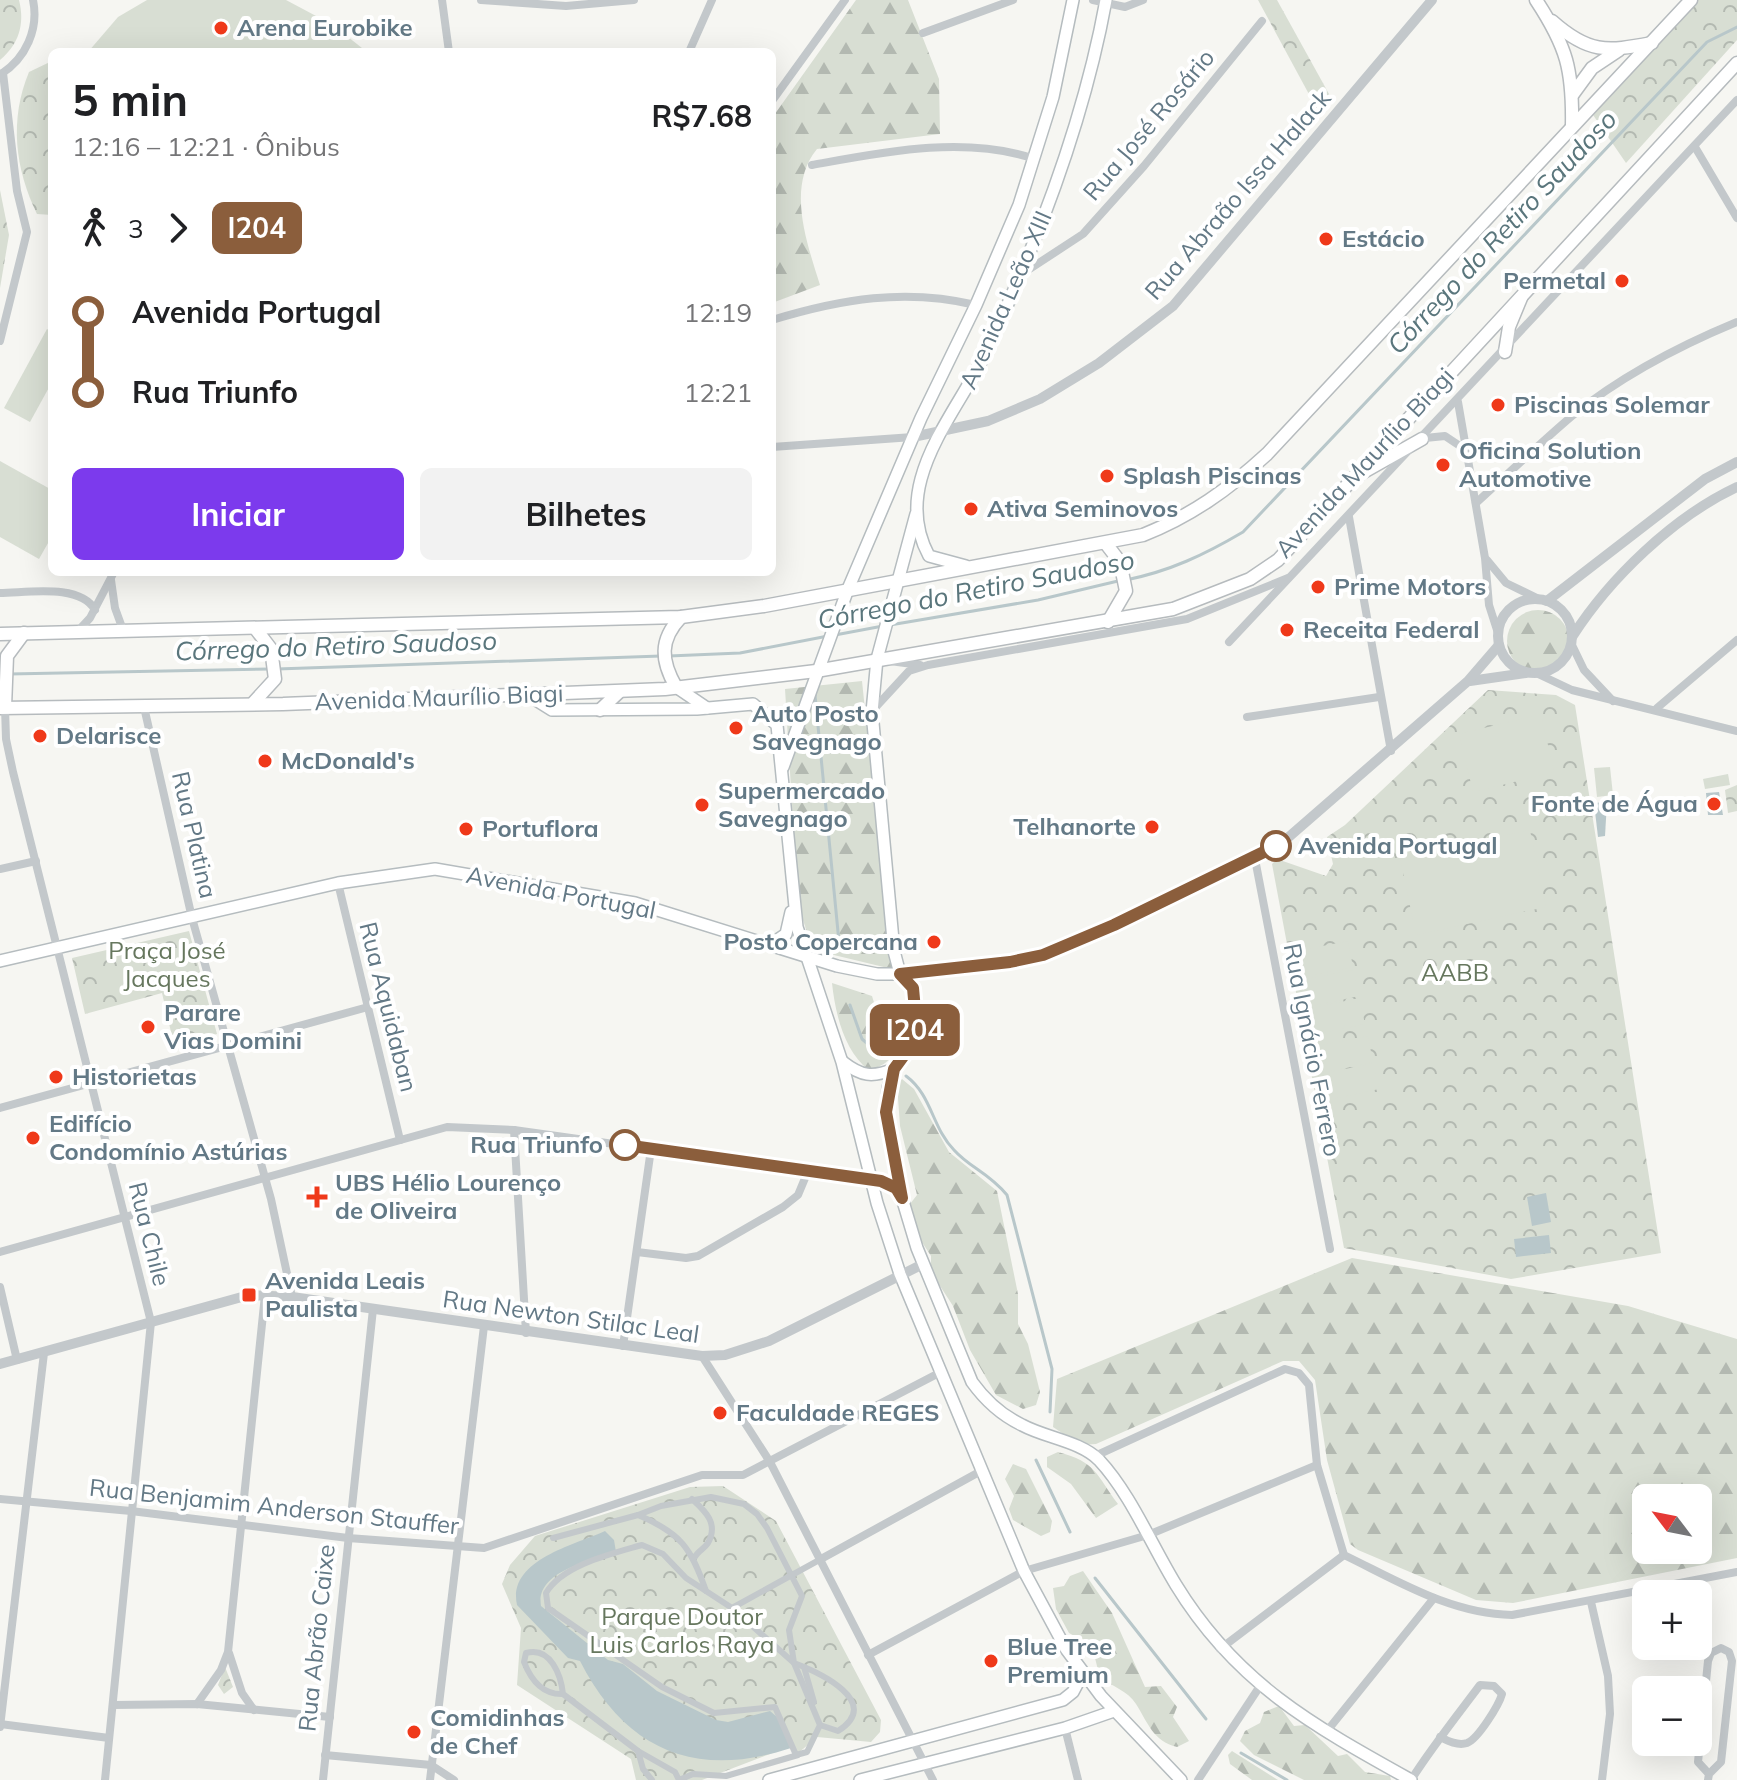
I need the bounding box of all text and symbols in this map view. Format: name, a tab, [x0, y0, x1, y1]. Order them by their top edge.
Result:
place label: Arena Eurobike	[237, 12, 413, 42]
marker: Arena Eurobike	[212, 19, 230, 37]
street label: Rua José Rosário	[1076, 43, 1220, 206]
text: 5 min	[72, 72, 188, 127]
street label: Rua Abraão Issa Halack	[1138, 83, 1337, 305]
text: R$7.68	[652, 97, 752, 135]
water label: Córrego do Retiro Saudoso	[1380, 103, 1624, 361]
text: 12:16 – 12:21 · Ônibus	[72, 130, 340, 163]
icon: walk	[72, 206, 116, 250]
icon: forward	[156, 206, 200, 250]
street label: Avenida Leão XIII	[952, 206, 1058, 393]
text: I204	[228, 210, 286, 245]
text: 3	[128, 212, 144, 245]
place label: Estácio	[1342, 223, 1425, 253]
marker: Estácio	[1317, 230, 1335, 248]
place label: Permetal	[1503, 265, 1606, 295]
marker: Permetal	[1613, 272, 1631, 290]
text: Avenida Portugal	[132, 293, 381, 331]
text: 12:19	[684, 296, 752, 329]
street label: Avenida Maurílio Biagi	[1268, 361, 1460, 564]
text: Rua Triunfo	[132, 373, 298, 411]
text: 12:21	[684, 376, 752, 409]
place label: Piscinas Solemar	[1514, 389, 1710, 419]
marker: Piscinas Solemar	[1489, 396, 1507, 414]
place label: Oficina Solution Automotive	[1459, 435, 1642, 493]
marker: Oficina Solution Automotive	[1434, 456, 1452, 474]
place label: Splash Piscinas	[1123, 460, 1302, 490]
marker: Splash Piscinas	[1098, 467, 1116, 485]
button: Iniciar	[72, 468, 404, 560]
button: Bilhetes	[420, 468, 752, 560]
place label: Ativa Seminovos	[987, 493, 1178, 523]
marker: Ativa Seminovos	[962, 500, 980, 518]
water label: Córrego do Retiro Saudoso	[815, 543, 1137, 636]
place label: Prime Motors	[1334, 571, 1486, 601]
marker: Prime Motors	[1309, 578, 1327, 596]
place label: Receita Federal	[1303, 614, 1479, 644]
marker: Receita Federal	[1278, 621, 1296, 639]
water label: Córrego do Retiro Saudoso	[174, 623, 498, 668]
street label: Avenida Maurílio Biagi	[314, 678, 564, 716]
place label: Auto Posto Savegnago	[752, 698, 882, 756]
marker: Auto Posto Savegnago	[727, 719, 745, 737]
place label: Delarisce	[56, 720, 161, 750]
marker: Delarisce	[31, 727, 49, 745]
place label: McDonald's	[281, 745, 415, 775]
marker: McDonald's	[256, 752, 274, 770]
street label: Rua Platina	[166, 768, 224, 901]
place label: Supermercado Savegnago	[718, 775, 885, 833]
place label: Fonte de Água	[1531, 788, 1698, 818]
marker: Fonte de Água	[1705, 795, 1723, 813]
marker: Supermercado Savegnago	[693, 796, 711, 814]
place label: Telhanorte	[1013, 811, 1136, 841]
place label: Portuflora	[482, 813, 599, 843]
marker: Telhanorte	[1143, 818, 1161, 836]
marker: Portuflora	[457, 820, 475, 838]
place label: Avenida Portugal	[1298, 830, 1498, 860]
marker: Avenida Portugal	[1261, 831, 1291, 861]
street label: Avenida Portugal	[464, 859, 659, 925]
street label: Rua Aquidaban	[353, 919, 425, 1095]
place label: Posto Copercana	[723, 926, 918, 956]
marker: Posto Copercana	[925, 933, 943, 951]
park label: Praça José Jacques	[108, 935, 226, 993]
street label: Rua Ignácio Ferrero	[1278, 941, 1348, 1159]
park label: AABB	[1421, 957, 1489, 987]
place label: Parare Vias Domini	[163, 997, 302, 1055]
line badge: I204	[859, 1004, 971, 1056]
text: I204	[886, 1012, 944, 1047]
marker: Parare Vias Domini	[139, 1018, 157, 1036]
place label: Historietas	[72, 1061, 197, 1091]
marker: Historietas	[47, 1068, 65, 1086]
place label: Edifício Condomínio Astúrias	[49, 1108, 287, 1166]
marker: Edifício Condomínio Astúrias	[24, 1129, 42, 1147]
place label: Rua Triunfo	[470, 1129, 603, 1159]
marker: Rua Triunfo	[610, 1130, 640, 1160]
place label: UBS Hélio Lourenço de Oliveira	[335, 1167, 561, 1225]
street label: Rua Chile	[123, 1179, 177, 1289]
marker: UBS Hélio Lourenço de Oliveira	[306, 1186, 328, 1208]
place label: Avenida Leais Paulista	[265, 1265, 425, 1323]
street label: Rua Newton Stilac Leal	[441, 1283, 701, 1349]
marker: Avenida Leais Paulista	[240, 1286, 258, 1304]
place label: Faculdade REGES	[736, 1397, 940, 1427]
marker: Faculdade REGES	[711, 1404, 729, 1422]
street label: Rua Benjamim Anderson Stauffer	[88, 1472, 461, 1540]
north arrow	[1632, 1484, 1712, 1564]
map controls	[1632, 1484, 1712, 1756]
street label: Rua Abrão Caixe	[291, 1543, 341, 1733]
button: +	[1632, 1580, 1712, 1660]
park label: Parque Doutor Luis Carlos Raya	[589, 1601, 775, 1659]
place label: Blue Tree Premium	[1007, 1631, 1112, 1689]
marker: Blue Tree Premium	[982, 1652, 1000, 1670]
button: −	[1632, 1676, 1712, 1756]
place label: Comidinhas de Chef	[430, 1702, 565, 1760]
marker: Comidinhas de Chef	[405, 1723, 423, 1741]

